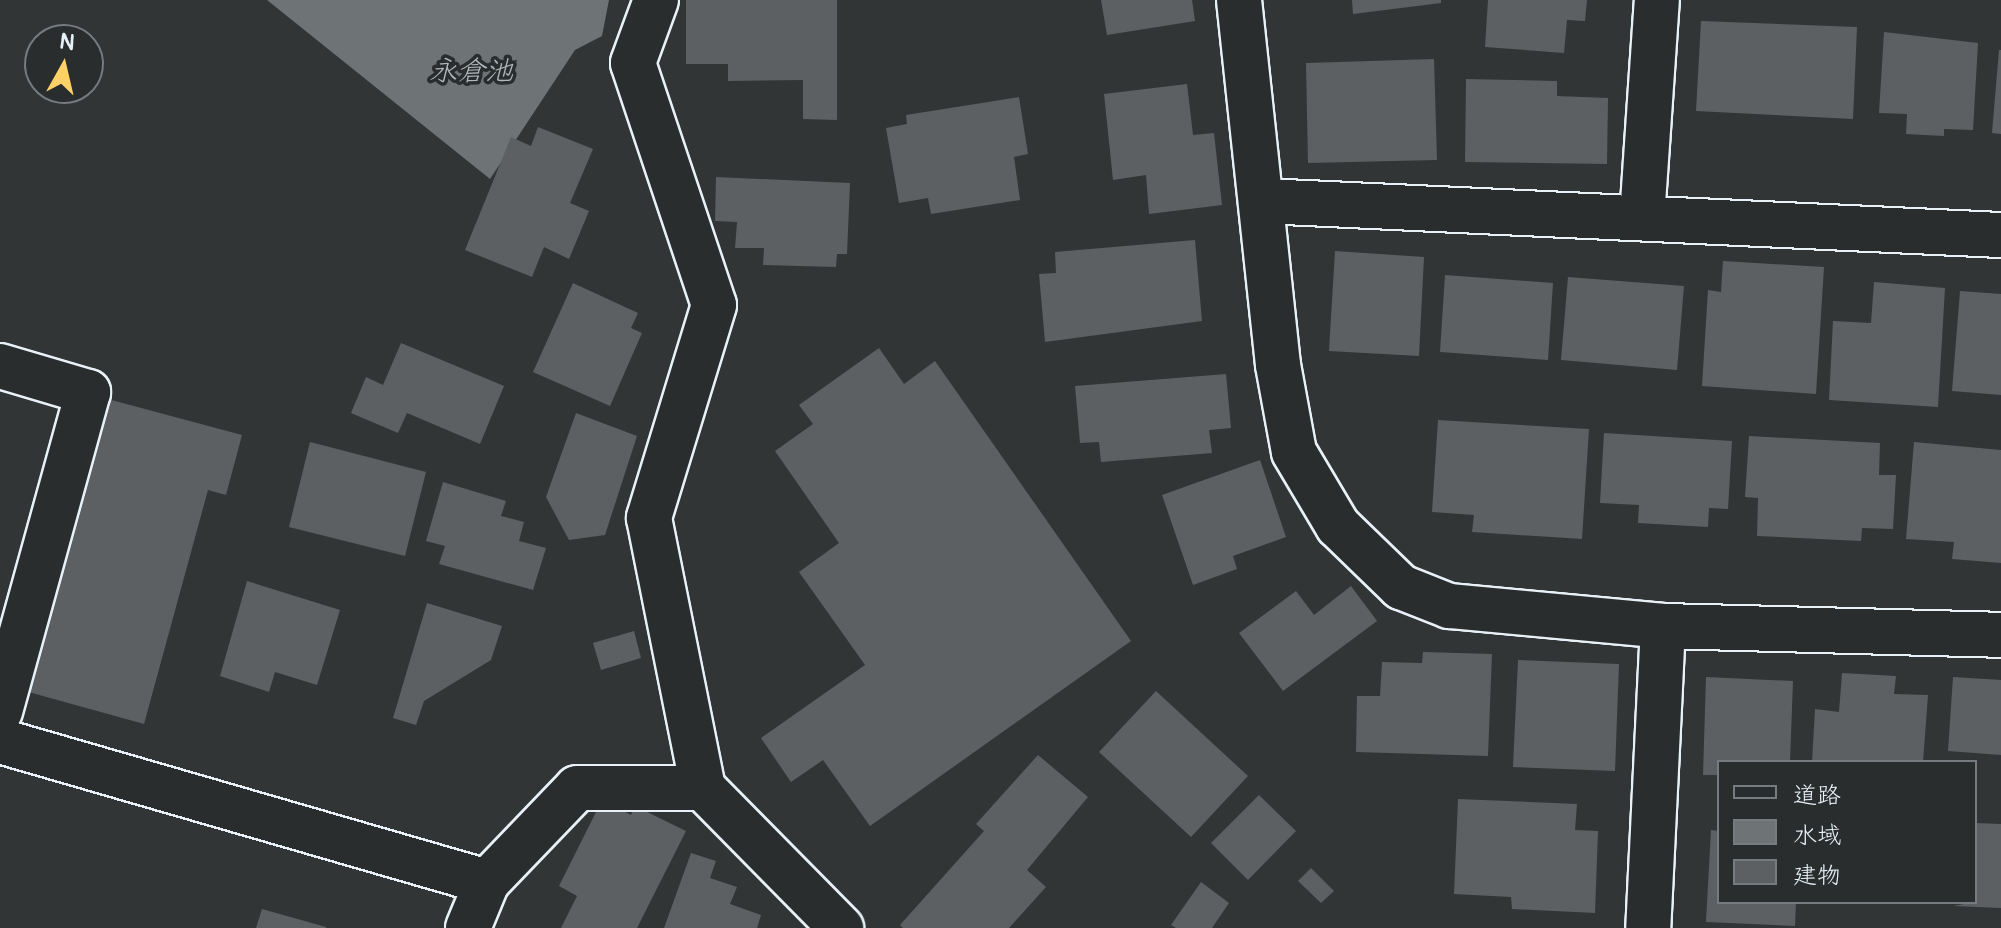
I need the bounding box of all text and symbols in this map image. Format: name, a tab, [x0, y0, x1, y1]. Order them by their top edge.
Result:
north arrow	[24, 24, 104, 104]
text: N	[58, 27, 76, 57]
water label: 永倉池	[429, 55, 513, 89]
legend	[1717, 760, 1977, 904]
text: 道路	[1793, 781, 1841, 810]
text: 水域	[1793, 821, 1841, 850]
text: 建物	[1793, 861, 1841, 890]

